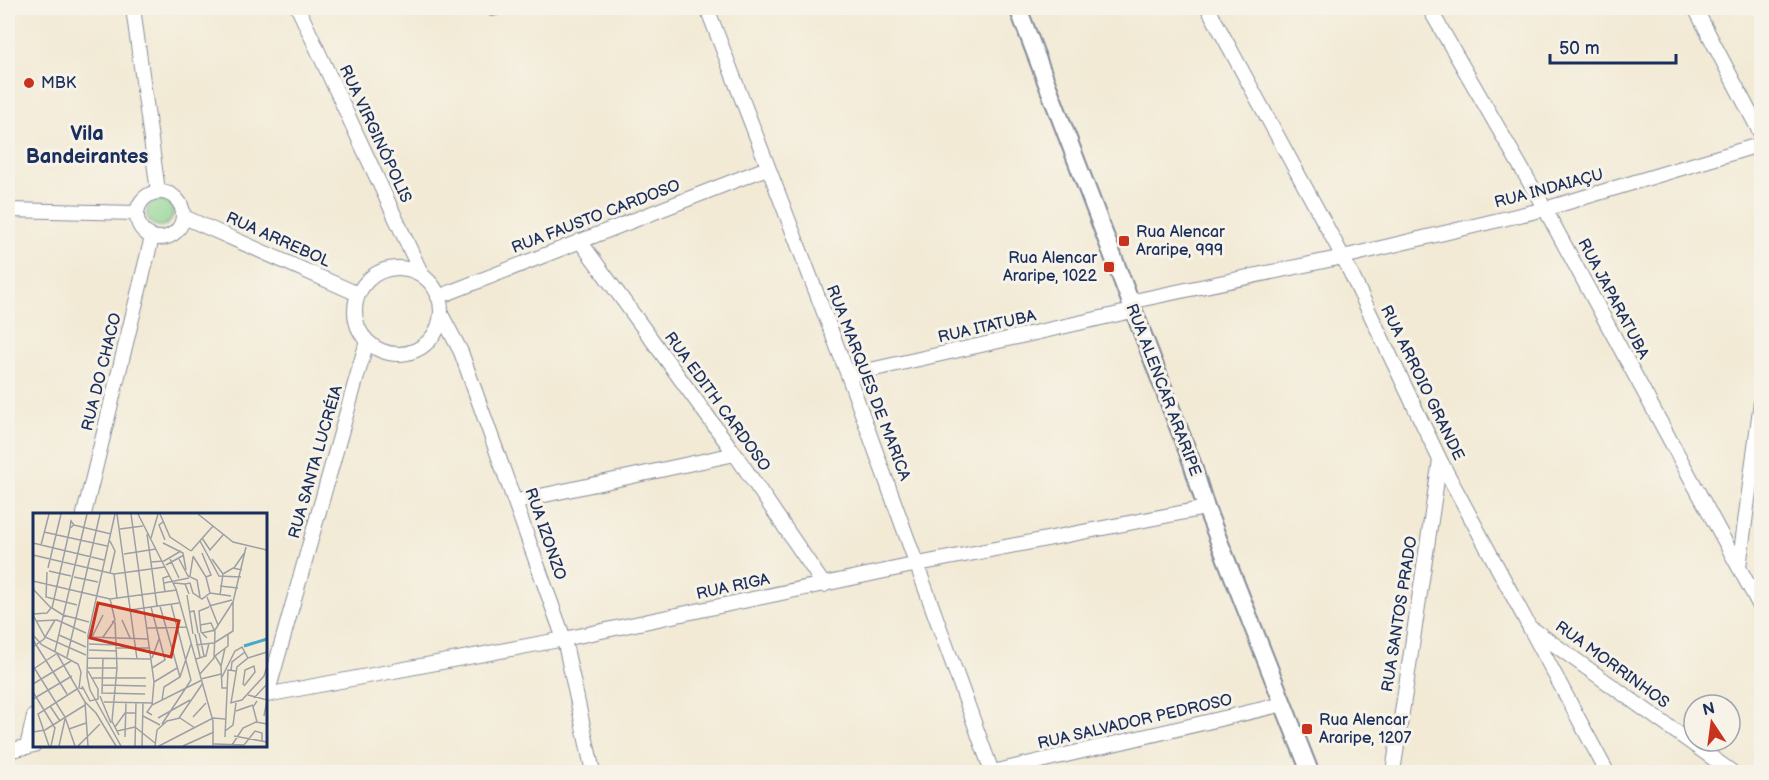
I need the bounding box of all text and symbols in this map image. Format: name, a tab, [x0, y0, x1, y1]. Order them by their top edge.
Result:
scale bar	[1550, 27, 1676, 65]
text: 50 m	[1559, 38, 1600, 59]
street label: RUA VIRGINÓPOLIS	[335, 61, 417, 206]
place label: MBK	[41, 74, 77, 93]
marker: MBK	[22, 76, 36, 90]
district label: Vila Bandeirantes	[26, 122, 148, 169]
street label: RUA INDAIAÇU	[1492, 165, 1606, 213]
street label: RUA FAUSTO CARDOSO	[509, 176, 683, 258]
street label: RUA ARREBOL	[223, 209, 334, 272]
place label: Rua Alencar Araripe, 999	[1136, 223, 1225, 260]
marker: Rua Alencar Araripe, 999	[1117, 234, 1131, 248]
street label: RUA JAPARATUBA	[1573, 236, 1653, 363]
place label: Rua Alencar Araripe, 1022	[1003, 249, 1098, 286]
marker: Rua Alencar Araripe, 1022	[1102, 260, 1116, 274]
street label: RUA MARQUES DE MARICA	[822, 282, 914, 484]
street label: RUA ALENCAR ARARIPE	[1121, 301, 1205, 479]
street label: RUA ARROIO GRANDE	[1376, 302, 1468, 464]
street label: RUA ITATUBA	[936, 306, 1038, 347]
street label: RUA DO CHACO	[78, 311, 126, 433]
street label: RUA EDITH CARDOSO	[660, 329, 774, 475]
street label: RUA SANTA LUCRÉIA	[283, 382, 347, 541]
street label: RUA IZONZO	[520, 485, 570, 583]
inset map	[33, 513, 267, 747]
street label: RUA SANTOS PRADO	[1378, 535, 1422, 693]
street label: RUA RIGA	[695, 570, 772, 604]
street label: RUA MORRINHOS	[1551, 617, 1673, 713]
street label: RUA SALVADOR PEDROSO	[1036, 690, 1234, 754]
north arrow	[1682, 693, 1742, 753]
text: N	[1701, 699, 1717, 720]
place label: Rua Alencar Araripe, 1207	[1319, 711, 1412, 748]
marker: Rua Alencar Araripe, 1207	[1300, 722, 1314, 736]

